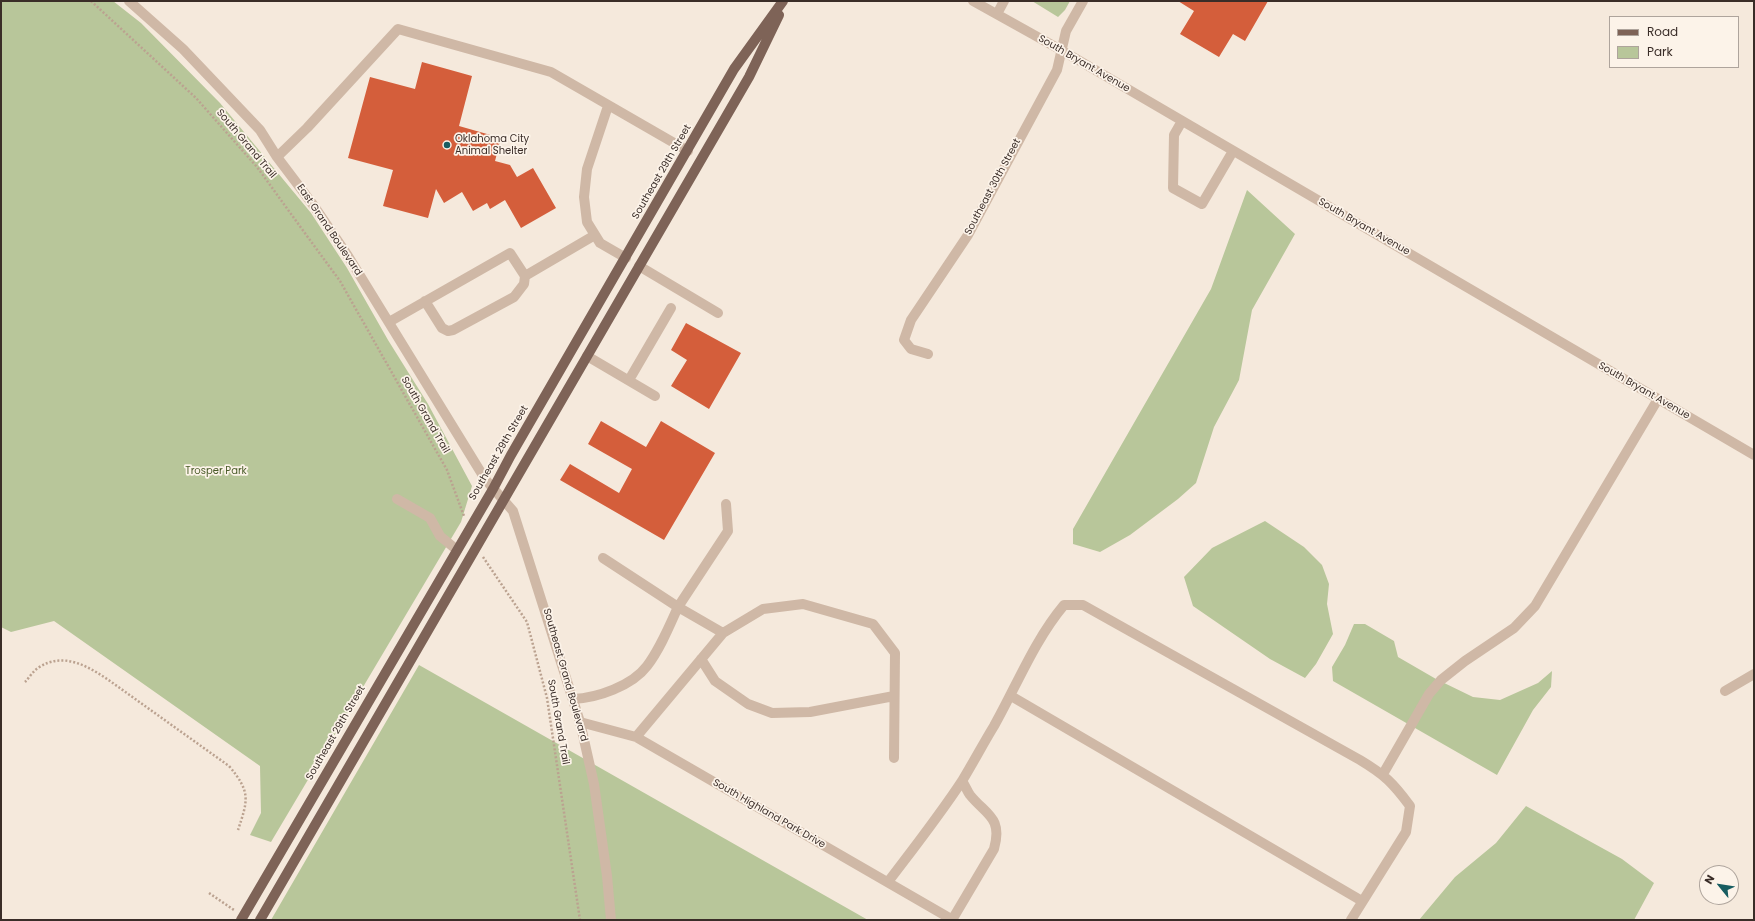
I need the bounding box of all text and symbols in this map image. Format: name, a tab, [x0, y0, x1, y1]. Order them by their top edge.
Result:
legend	[1609, 16, 1739, 68]
text: Road	[1647, 23, 1678, 40]
street label: South Bryant Avenue	[1036, 33, 1132, 95]
text: Park	[1647, 43, 1673, 60]
street label: South Grand Trail	[214, 107, 278, 181]
street label: Southeast 29th Street	[630, 123, 694, 221]
place label: Oklahoma City Animal Shelter	[455, 133, 529, 156]
street label: Southeast 30th Street	[963, 137, 1023, 237]
marker: Oklahoma City Animal Shelter	[442, 140, 452, 150]
street label: East Grand Boulevard	[294, 182, 364, 278]
street label: South Bryant Avenue	[1316, 196, 1412, 258]
street label: South Bryant Avenue	[1596, 360, 1692, 422]
street label: South Grand Trail	[398, 375, 452, 455]
street label: Southeast 29th Street	[467, 404, 531, 502]
park label: Trosper Park	[185, 465, 247, 477]
street label: Southeast Grand Boulevard	[540, 607, 590, 743]
street label: South Grand Trail	[545, 678, 571, 766]
street label: Southeast 29th Street	[304, 684, 368, 782]
street label: South Highland Park Drive	[711, 777, 827, 851]
north arrow	[1699, 865, 1739, 905]
text: N	[1700, 872, 1718, 887]

